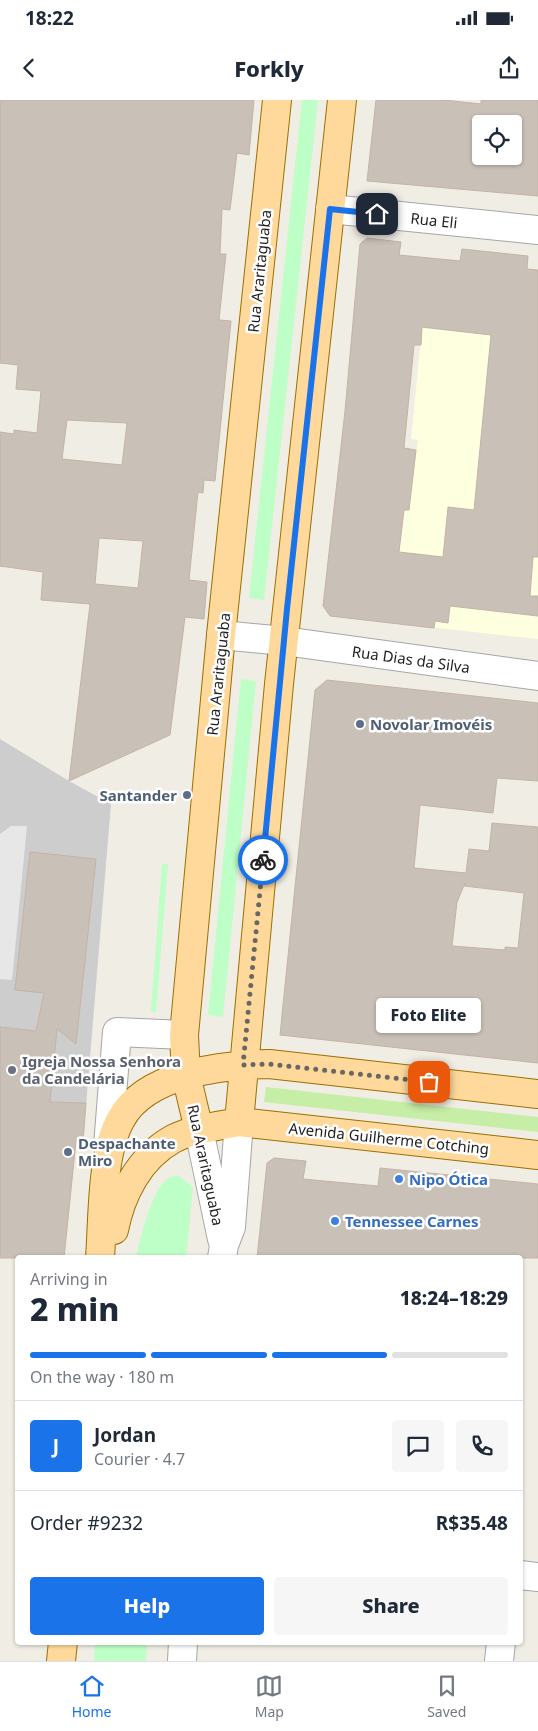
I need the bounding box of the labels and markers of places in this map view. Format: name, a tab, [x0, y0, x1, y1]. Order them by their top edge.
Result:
pin	[356, 193, 398, 235]
place label: Novolar Imovéis	[370, 714, 492, 734]
marker: Novolar Imovéis	[354, 718, 366, 730]
place label: Santander	[100, 785, 177, 805]
marker: Santander	[181, 789, 193, 801]
callout: Foto Elite	[376, 997, 482, 1032]
place label: Igreja Nossa Senhora da Candelária	[22, 1051, 181, 1088]
pin	[408, 1061, 450, 1103]
marker: Igreja Nossa Senhora da Candelária	[6, 1064, 18, 1076]
place label: Despachante Miro	[78, 1133, 176, 1170]
marker: Despachante Miro	[62, 1146, 74, 1158]
place label: Nipo Ótica	[409, 1169, 488, 1189]
marker: Nipo Ótica	[393, 1173, 405, 1185]
place label: Tennessee Carnes	[345, 1211, 478, 1231]
marker: Tennessee Carnes	[329, 1215, 341, 1227]

